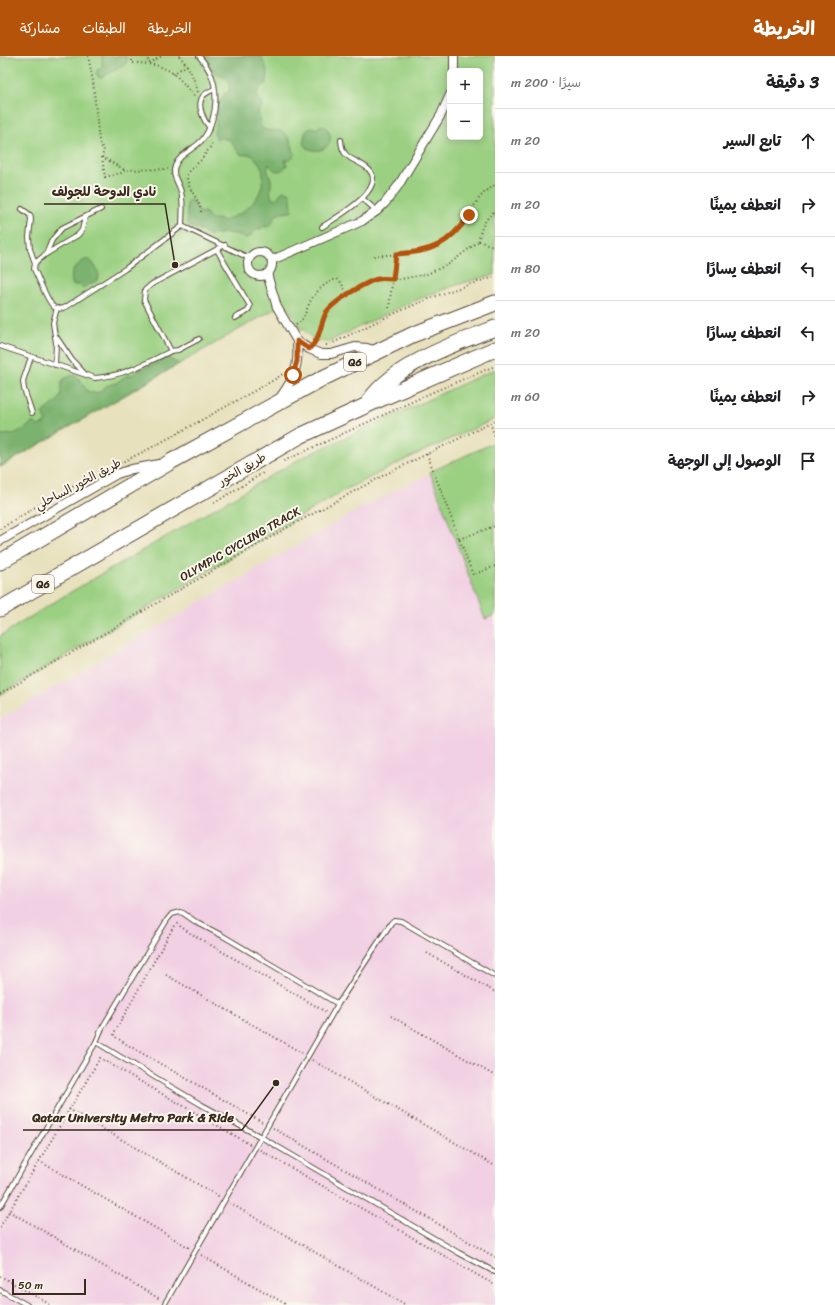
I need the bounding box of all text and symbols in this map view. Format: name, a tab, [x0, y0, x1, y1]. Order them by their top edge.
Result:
text: الخريطة	[753, 12, 815, 45]
text: مشاركة	[20, 16, 60, 41]
text: الطبقات	[82, 16, 126, 41]
text: الخريطة	[148, 16, 191, 41]
text: 3 دقيقة	[766, 67, 819, 97]
map controls	[447, 68, 483, 140]
button: +	[447, 68, 483, 104]
text: سيرًا · 200 m	[511, 71, 581, 94]
button: −	[447, 104, 483, 140]
text: تابع السير	[724, 128, 781, 154]
text: 20 m	[511, 129, 540, 152]
icon: ahead	[797, 130, 819, 152]
callout: نادي الدوحة للجولف	[44, 179, 165, 204]
text: نادي الدوحة للجولف	[52, 180, 156, 203]
text: انعطف يمينًا	[710, 192, 781, 218]
text: 20 m	[511, 193, 540, 216]
icon: right	[797, 194, 819, 216]
route end	[460, 206, 478, 224]
text: انعطف يسارًا	[706, 256, 781, 282]
text: 80 m	[511, 257, 540, 280]
icon: left	[797, 258, 819, 280]
text: انعطف يسارًا	[706, 320, 781, 346]
text: 20 m	[511, 321, 540, 344]
icon: left	[797, 322, 819, 344]
road number: Q6	[344, 353, 366, 371]
route start	[284, 366, 302, 384]
text: انعطف يمينًا	[710, 384, 781, 410]
text: 60 m	[511, 385, 540, 408]
icon: right	[797, 386, 819, 408]
street label: طريق الخور	[213, 446, 270, 492]
text: الوصول إلى الوجهة	[668, 448, 781, 474]
icon: arrive	[797, 450, 819, 472]
street label: طريق الخور الساحلي	[31, 452, 125, 516]
street label: OLYMPIC CYCLING TRACK	[175, 500, 305, 588]
road number: Q6	[32, 575, 54, 593]
callout: Qatar University Metro Park & Ride	[23, 1105, 242, 1130]
text: Qatar University Metro Park & Ride	[31, 1106, 234, 1129]
text: 50 m	[18, 1276, 43, 1295]
scale bar	[12, 1277, 86, 1296]

